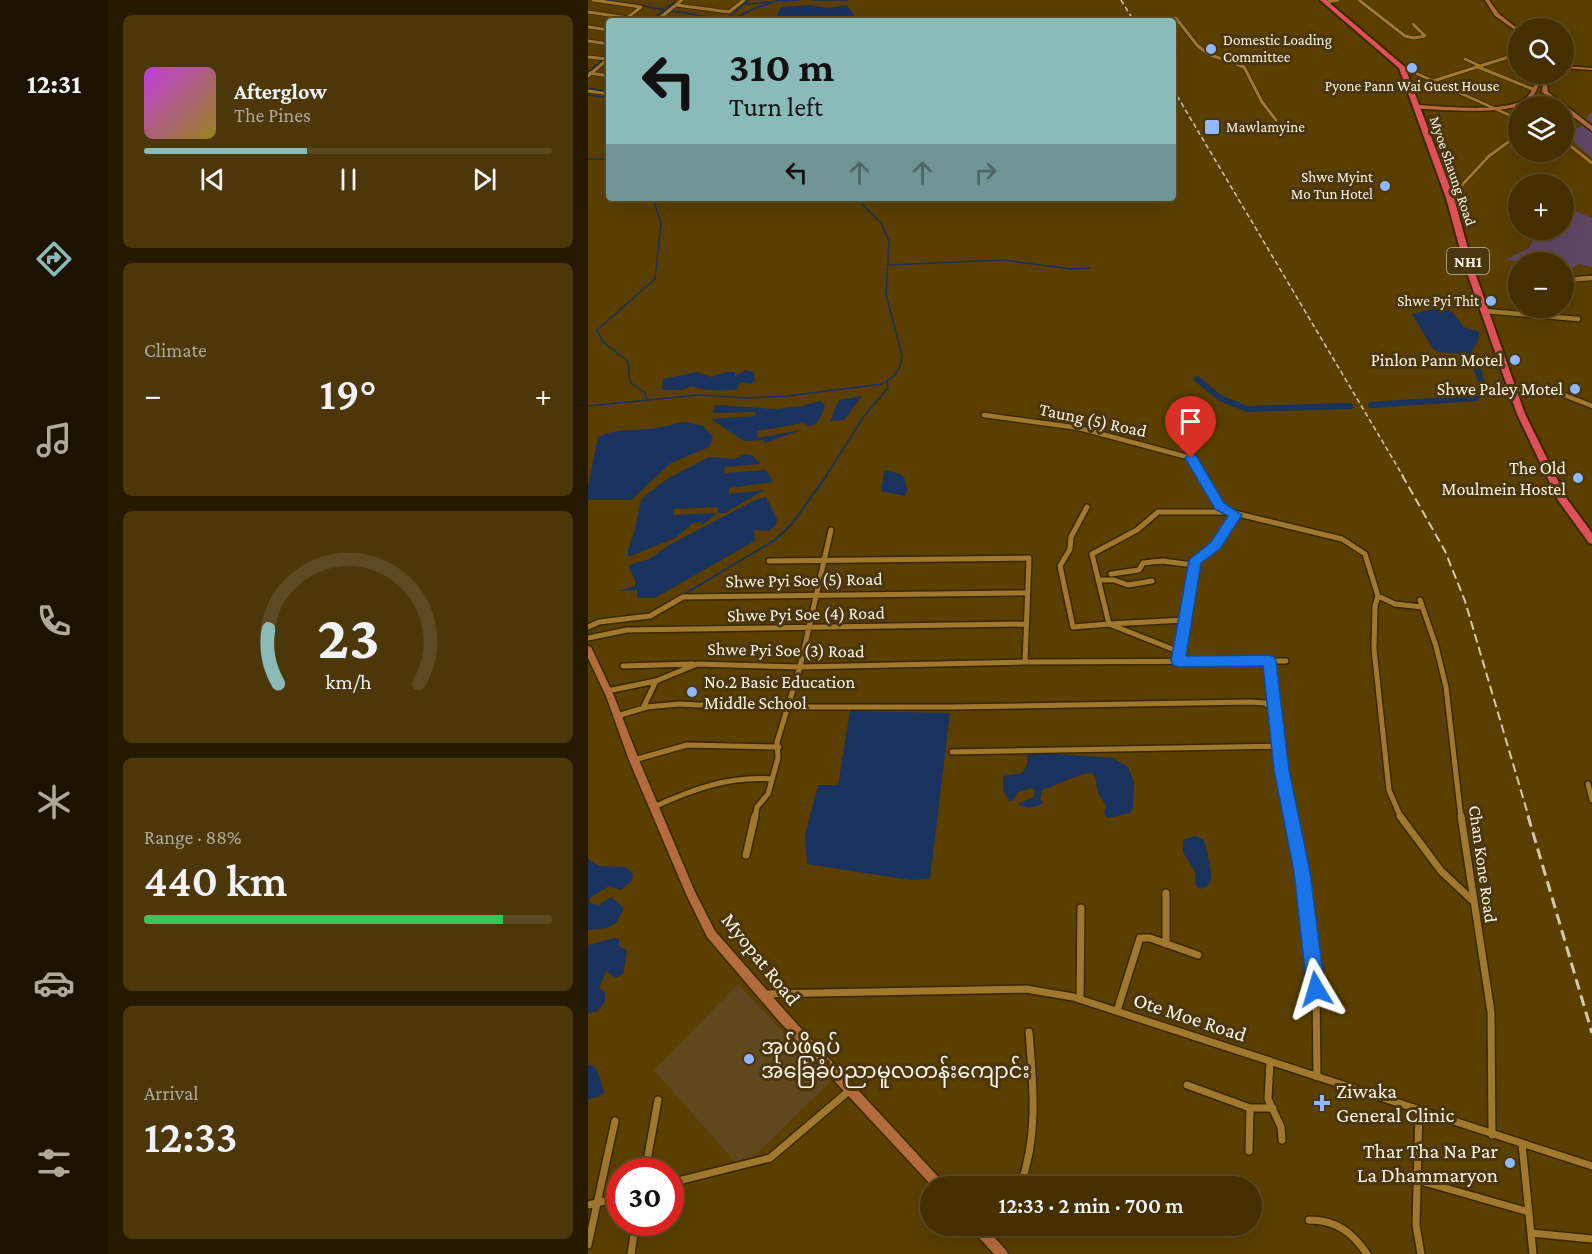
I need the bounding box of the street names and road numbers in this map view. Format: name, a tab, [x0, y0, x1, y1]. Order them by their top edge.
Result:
street label: Myoe Shaung Road	[1426, 114, 1479, 228]
road number: NH1	[1447, 248, 1489, 274]
street label: Taung (5) Road	[1037, 399, 1149, 442]
street label: Shwe Pyi Soe (5) Road	[725, 569, 883, 592]
street label: Shwe Pyi Soe (4) Road	[727, 603, 886, 626]
street label: Shwe Pyi Soe (3) Road	[707, 639, 865, 662]
street label: Chan Kone Road	[1465, 804, 1501, 924]
street label: Myopat Road	[717, 908, 805, 1010]
street label: Ote Moe Road	[1130, 987, 1250, 1047]

